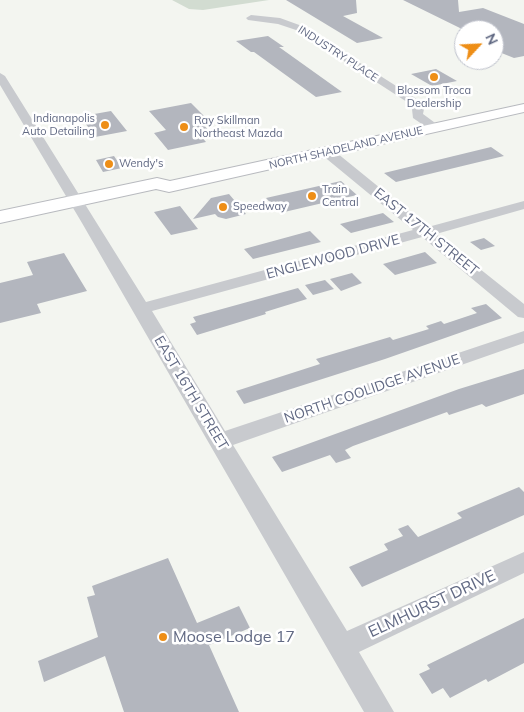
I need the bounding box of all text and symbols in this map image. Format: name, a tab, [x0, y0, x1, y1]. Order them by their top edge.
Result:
north arrow	[454, 20, 504, 70]
street label: INDUSTRY PLACE	[296, 23, 380, 85]
text: N	[481, 30, 502, 48]
marker: Blossom Troca Dealership	[428, 71, 440, 83]
place label: Blossom Troca Dealership	[397, 84, 471, 110]
place label: Indianapolis Auto Detailing	[22, 112, 95, 138]
place label: Ray Skillman Northeast Mazda	[194, 114, 283, 140]
marker: Indianapolis Auto Detailing	[99, 119, 111, 131]
marker: Ray Skillman Northeast Mazda	[178, 121, 190, 133]
street label: NORTH SHADELAND AVENUE	[268, 124, 424, 172]
place label: Wendy's	[119, 157, 163, 171]
marker: Wendy's	[103, 158, 115, 170]
place label: Train Central	[322, 183, 359, 209]
street label: EAST 17TH STREET	[370, 185, 482, 279]
marker: Train Central	[306, 190, 318, 202]
place label: Speedway	[233, 200, 287, 214]
marker: Speedway	[217, 201, 229, 213]
street label: ENGLEWOOD DRIVE	[264, 231, 402, 283]
street label: EAST 16TH STREET	[150, 333, 232, 453]
street label: NORTH COOLIDGE AVENUE	[282, 351, 462, 427]
street label: ELMHURST DRIVE	[365, 566, 499, 642]
place label: Moose Lodge 17	[173, 627, 295, 647]
marker: Moose Lodge 17	[157, 631, 169, 643]

